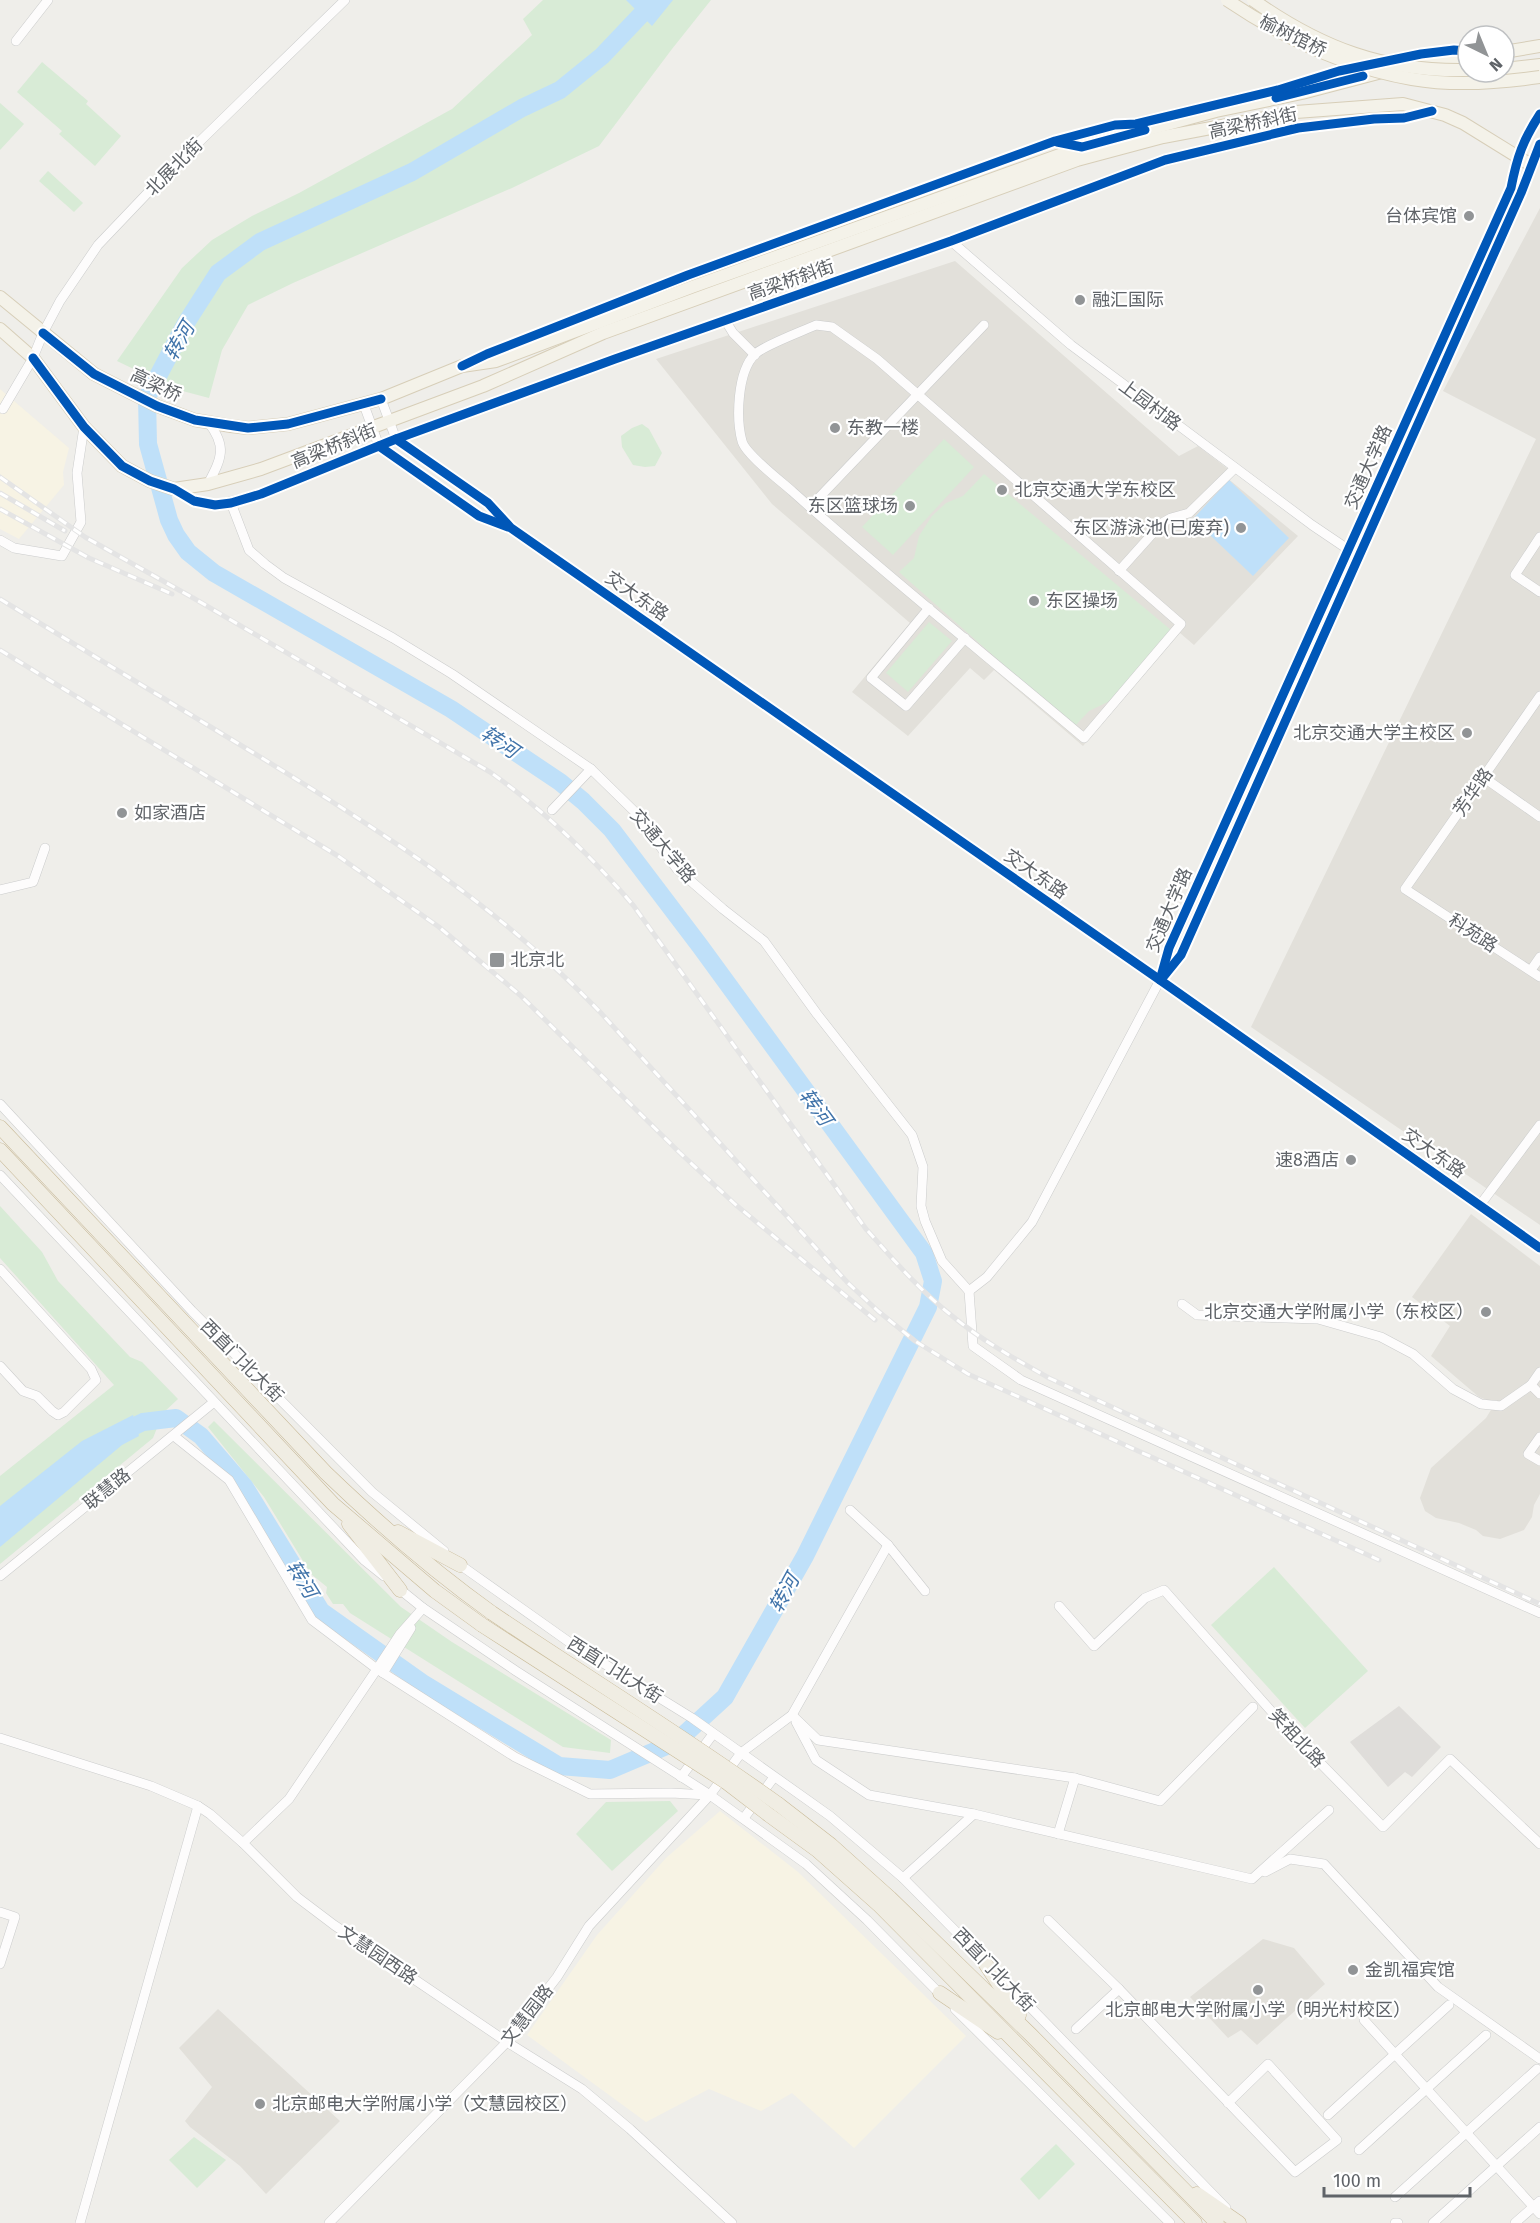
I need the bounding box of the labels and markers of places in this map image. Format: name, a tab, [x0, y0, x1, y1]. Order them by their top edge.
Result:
place label: 台体宾馆	[1385, 205, 1457, 227]
marker: 台体宾馆	[1462, 209, 1476, 223]
place label: 融汇国际	[1092, 289, 1164, 311]
marker: 融汇国际	[1073, 293, 1087, 307]
place label: 东教一楼	[847, 417, 919, 439]
marker: 东教一楼	[828, 421, 842, 435]
place label: 北京交通大学东校区	[1014, 479, 1176, 501]
marker: 北京交通大学东校区	[995, 483, 1009, 497]
place label: 东区篮球场	[808, 495, 898, 517]
marker: 东区篮球场	[903, 499, 917, 513]
place label: 东区游泳池(已废弃)	[1073, 517, 1229, 539]
marker: 东区游泳池(已废弃)	[1234, 521, 1248, 535]
place label: 东区操场	[1046, 590, 1118, 612]
marker: 东区操场	[1027, 594, 1041, 608]
place label: 北京交通大学主校区	[1293, 722, 1455, 744]
marker: 北京交通大学主校区	[1460, 726, 1474, 740]
place label: 如家酒店	[134, 802, 206, 824]
marker: 如家酒店	[115, 806, 129, 820]
place label: 北京北	[510, 949, 564, 971]
marker: 北京北	[488, 951, 506, 969]
place label: 速8酒店	[1275, 1149, 1339, 1171]
marker: 速8酒店	[1344, 1153, 1358, 1167]
place label: 北京交通大学附属小学（东校区）	[1204, 1301, 1474, 1323]
marker: 北京交通大学附属小学（东校区）	[1479, 1305, 1493, 1319]
place label: 金凯福宾馆	[1365, 1959, 1455, 1981]
marker: 金凯福宾馆	[1346, 1963, 1360, 1977]
marker: 北京邮电大学附属小学（明光村校区）	[1251, 1983, 1265, 1997]
place label: 北京邮电大学附属小学（明光村校区）	[1105, 1999, 1411, 2021]
place label: 北京邮电大学附属小学（文慧园校区）	[272, 2093, 578, 2115]
marker: 北京邮电大学附属小学（文慧园校区）	[253, 2097, 267, 2111]

